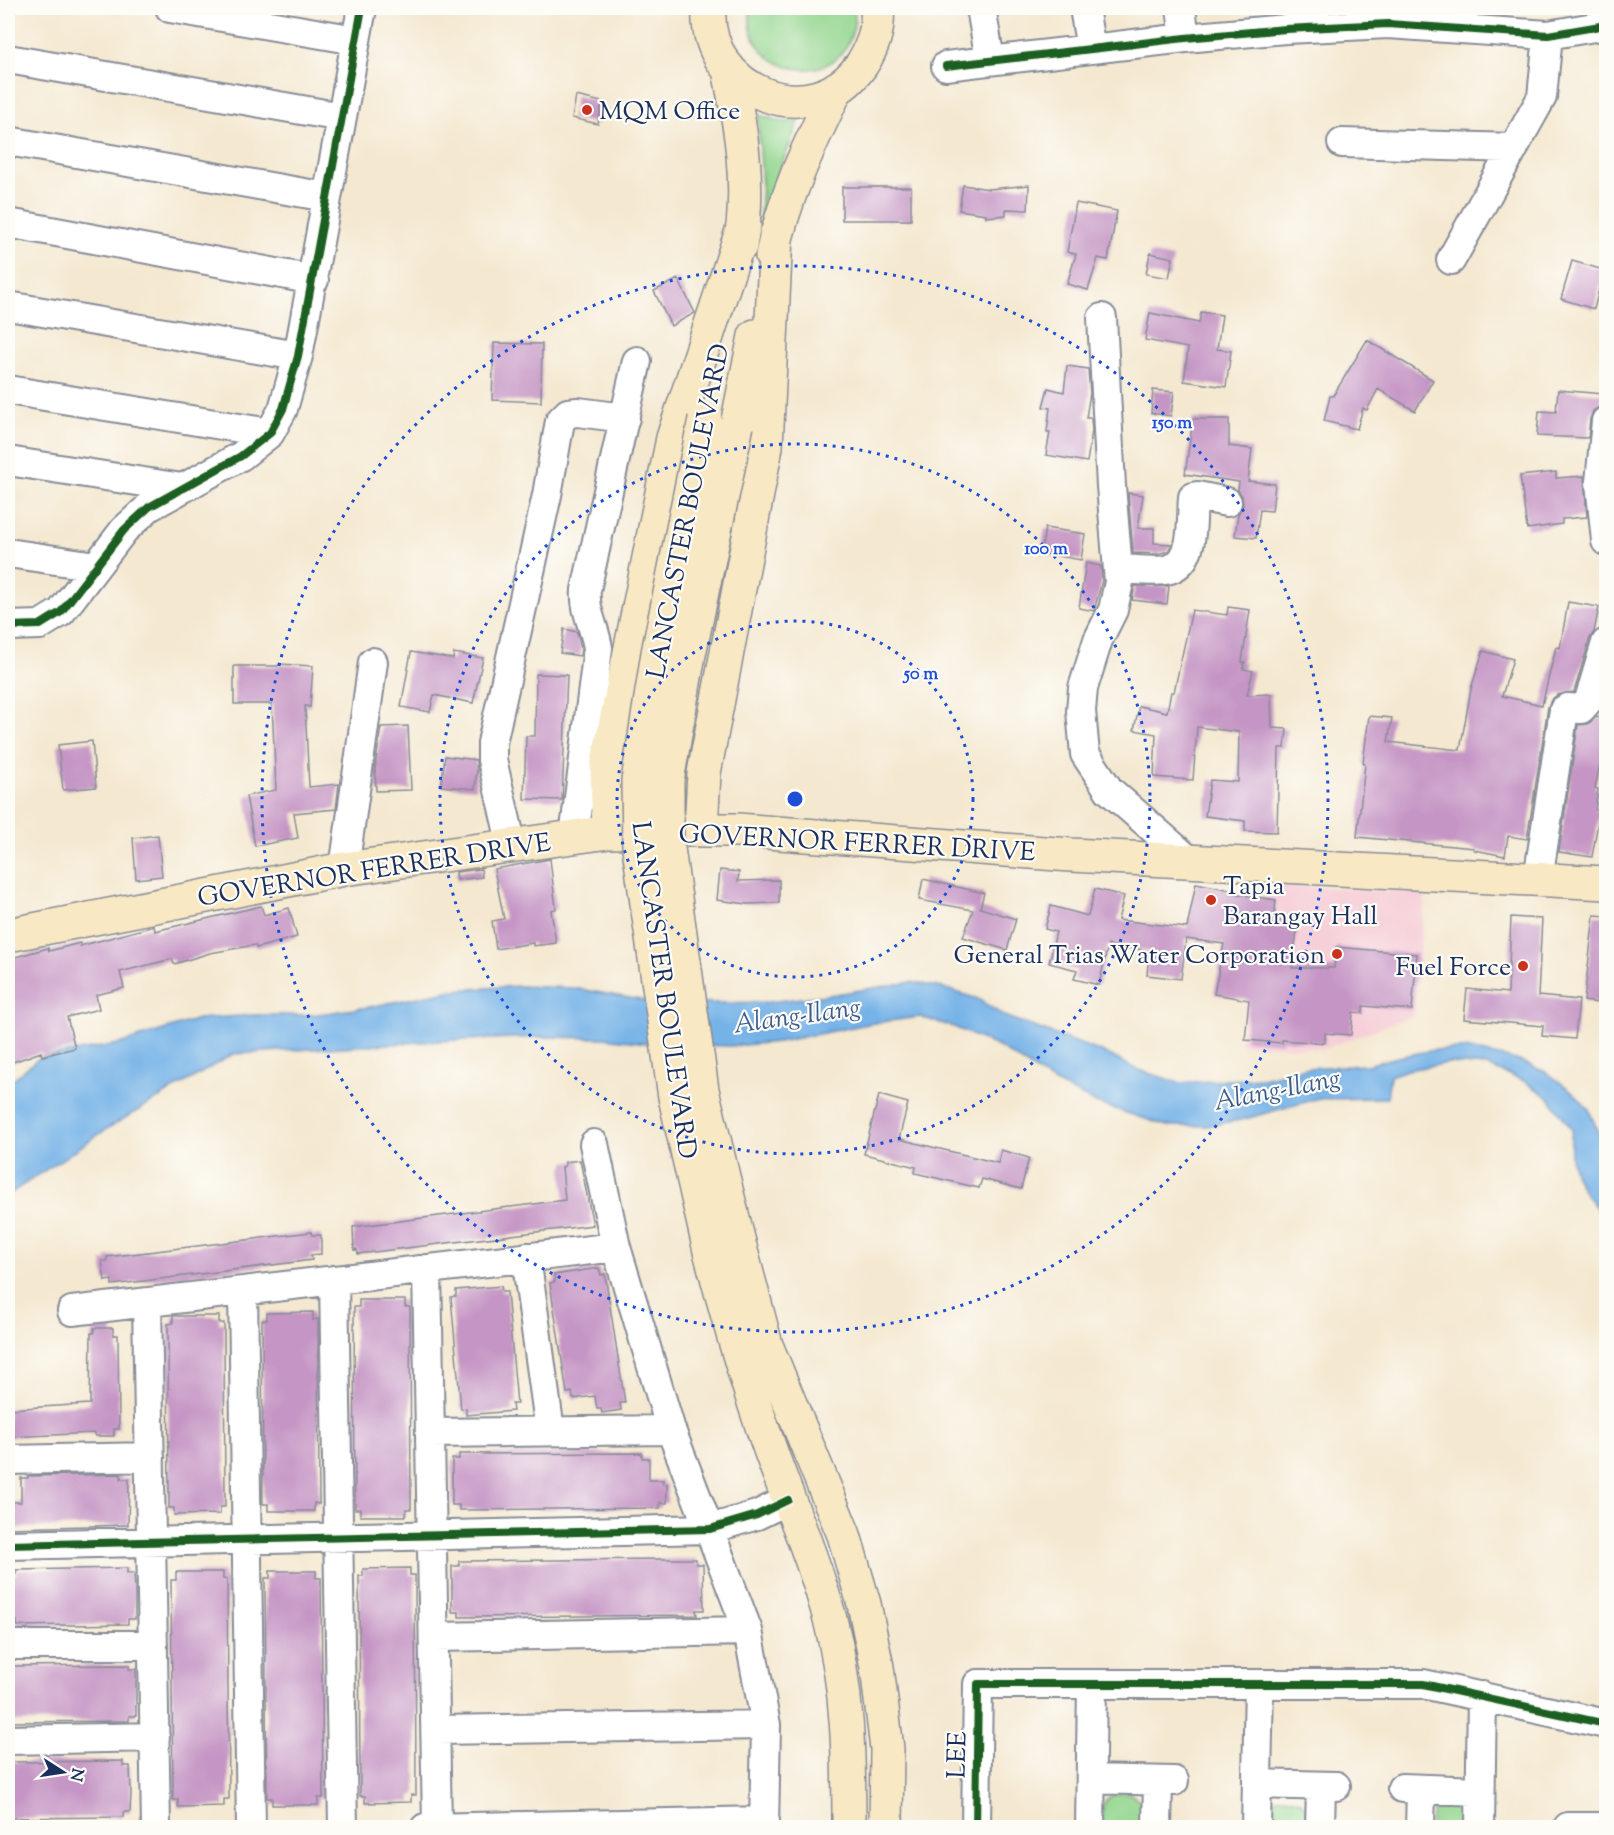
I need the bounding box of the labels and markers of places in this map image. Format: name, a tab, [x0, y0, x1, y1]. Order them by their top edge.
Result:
place label: MQM Office	[599, 94, 740, 131]
marker: MQM Office	[580, 103, 594, 117]
centre of rings	[785, 789, 805, 809]
place label: Tapia Barangay Hall	[1223, 869, 1378, 936]
marker: Tapia Barangay Hall	[1204, 893, 1218, 907]
place label: General Trias Water Corporation	[954, 938, 1325, 975]
marker: General Trias Water Corporation	[1330, 947, 1344, 961]
place label: Fuel Force	[1395, 950, 1511, 987]
marker: Fuel Force	[1516, 959, 1530, 973]

